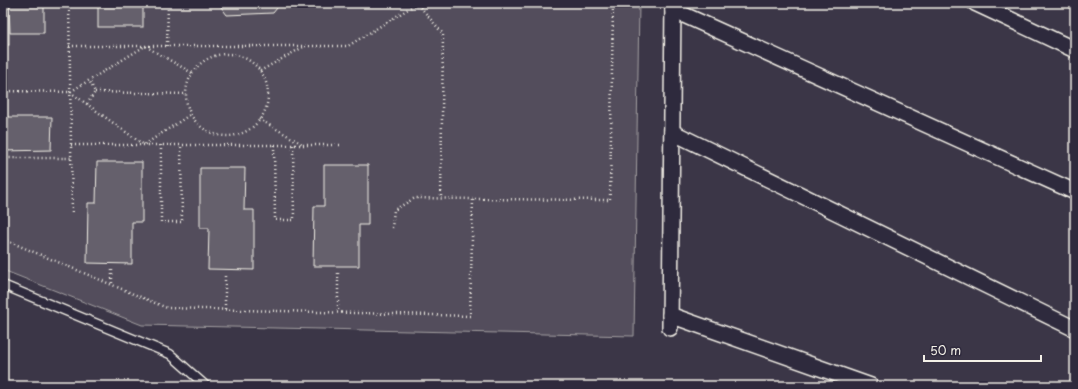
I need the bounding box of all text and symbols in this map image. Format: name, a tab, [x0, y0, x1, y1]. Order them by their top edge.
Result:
scale bar	[924, 337, 1041, 363]
text: 50 m	[930, 341, 961, 359]

